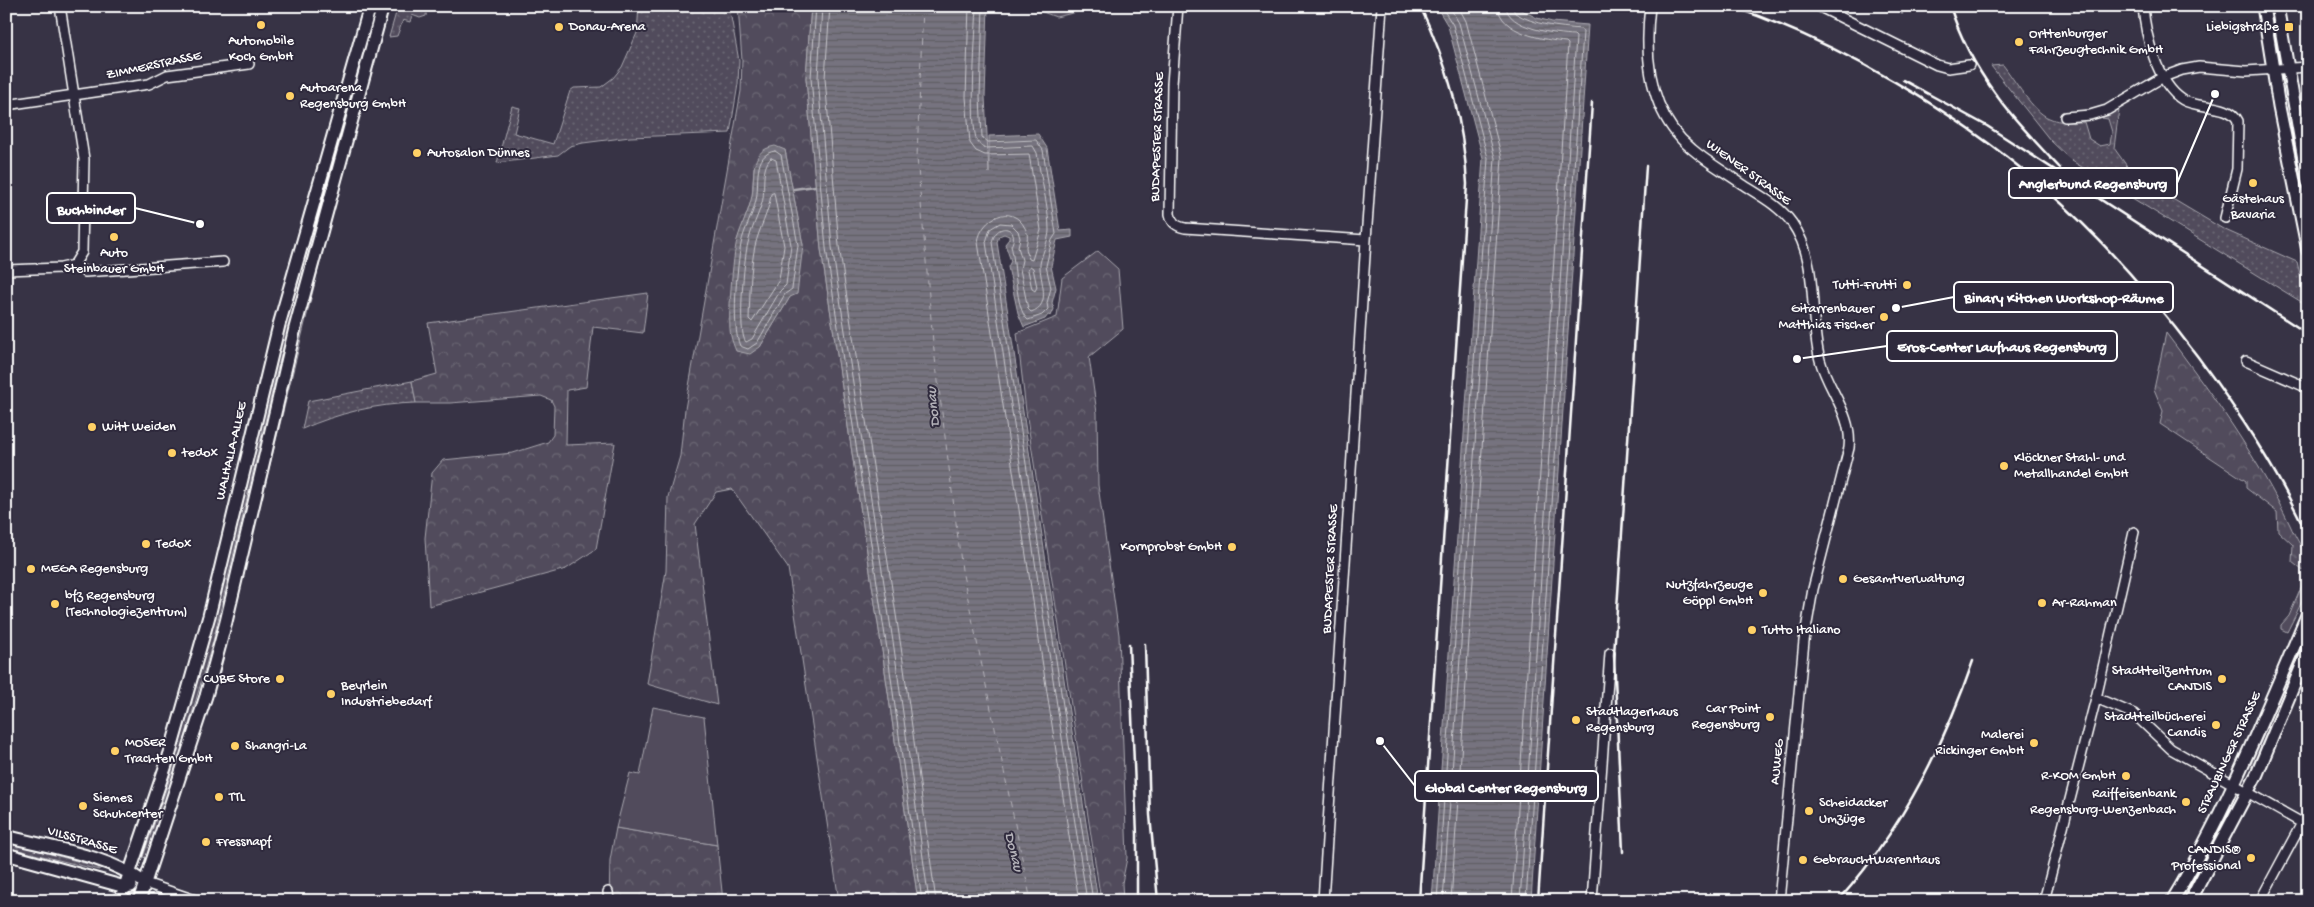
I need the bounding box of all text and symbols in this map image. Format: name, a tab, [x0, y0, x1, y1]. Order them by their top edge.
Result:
marker: Automobile Koch GmbH	[255, 19, 267, 31]
place label: Donau-Arena	[568, 19, 647, 36]
place label: Liebigstraße	[2206, 19, 2280, 36]
marker: Donau-Arena	[553, 21, 565, 33]
marker: Liebigstraße	[2283, 21, 2295, 33]
place label: Orttenburger Fahrzeugtechnik GmbH	[2028, 26, 2164, 59]
place label: Automobile Koch GmbH	[228, 33, 295, 66]
marker: Orttenburger Fahrzeugtechnik GmbH	[2013, 36, 2025, 48]
street label: ZIMMERSTRASSE	[105, 47, 204, 84]
street label: BUDAPESTER STRASSE	[1147, 71, 1169, 203]
place label: Autoarena Regensburg GmbH	[300, 80, 407, 113]
marker: Autoarena Regensburg GmbH	[284, 90, 296, 102]
street label: WIENER STRASSE	[1702, 136, 1795, 211]
place label: Autosalon Dünnes	[427, 145, 530, 162]
marker: Autosalon Dünnes	[411, 147, 423, 159]
callout: Anglerbund Regensburg	[2009, 168, 2177, 198]
text: Anglerbund Regensburg	[2018, 176, 2168, 194]
marker: Gästehaus Bavaria	[2247, 177, 2259, 189]
place label: Gästehaus Bavaria	[2222, 191, 2285, 224]
callout: Buchbinder	[47, 193, 135, 223]
text: Buchbinder	[56, 202, 127, 220]
marker: Auto Steinbauer GmbH	[108, 231, 120, 243]
place label: Auto Steinbauer GmbH	[64, 245, 165, 278]
place label: Tutti-Frutti	[1832, 277, 1897, 294]
marker: Tutti-Frutti	[1901, 279, 1913, 291]
callout: Binary Kitchen Workshop-Räume	[1954, 282, 2173, 312]
text: Binary Kitchen Workshop-Räume	[1963, 290, 2165, 308]
place label: Gitarrenbauer Matthias Fischer	[1778, 301, 1875, 334]
marker: Gitarrenbauer Matthias Fischer	[1878, 311, 1890, 323]
callout: Eros-Center Laufhaus Regensburg	[1887, 331, 2117, 361]
text: Eros-Center Laufhaus Regensburg	[1897, 339, 2107, 357]
water label: Donau	[923, 384, 945, 428]
street label: WALHALLA-ALLEE	[212, 399, 252, 502]
place label: Witt Weiden	[102, 419, 176, 436]
marker: Witt Weiden	[86, 421, 98, 433]
place label: tedox	[181, 445, 218, 462]
marker: tedox	[166, 447, 178, 459]
place label: Klöckner Stahl- und Metallhandel GmbH	[2014, 450, 2130, 483]
marker: Klöckner Stahl- und Metallhandel GmbH	[1998, 460, 2010, 472]
street label: BUDAPESTER STRASSE	[1319, 503, 1343, 635]
place label: Tedox	[155, 536, 192, 553]
marker: Tedox	[140, 538, 152, 550]
place label: Kornprobst GmbH	[1121, 539, 1223, 556]
marker: Kornprobst GmbH	[1226, 541, 1238, 553]
place label: MEGA Regensburg	[41, 561, 148, 578]
marker: MEGA Regensburg	[25, 563, 37, 575]
place label: Gesamtverwaltung	[1853, 571, 1965, 588]
marker: Gesamtverwaltung	[1837, 573, 1849, 585]
place label: Nutzfahrzeuge Göppl GmbH	[1666, 577, 1754, 610]
marker: Nutzfahrzeuge Göppl GmbH	[1757, 587, 1769, 599]
place label: bfz Regensburg (Technologiezentrum)	[65, 588, 188, 621]
place label: Ar-Rahman	[2052, 595, 2117, 612]
marker: Ar-Rahman	[2036, 597, 2048, 609]
marker: bfz Regensburg (Technologiezentrum)	[49, 598, 61, 610]
place label: Tutto Italiano	[1761, 622, 1841, 639]
marker: Tutto Italiano	[1746, 624, 1758, 636]
place label: Stadtteilzentrum CANDIS	[2112, 663, 2213, 696]
place label: CUBE Store	[203, 671, 271, 688]
marker: CUBE Store	[274, 673, 286, 685]
marker: Stadtteilzentrum CANDIS	[2216, 673, 2228, 685]
place label: Beyrlein Industriebedarf	[340, 678, 433, 711]
marker: Beyrlein Industriebedarf	[325, 688, 337, 700]
street label: STRAUBINGER STRASSE	[2194, 688, 2266, 817]
place label: Car Point Regensburg	[1692, 701, 1761, 734]
place label: Stadtlagerhaus Regensburg	[1586, 704, 1679, 737]
place label: Stadtteilbücherei Candis	[2104, 709, 2207, 742]
marker: Car Point Regensburg	[1764, 711, 1776, 723]
marker: Stadtlagerhaus Regensburg	[1570, 714, 1582, 726]
marker: Stadtteilbücherei Candis	[2210, 719, 2222, 731]
place label: Malerei Rickinger GmbH	[1935, 727, 2025, 760]
place label: MOSER Trachten GmbH	[124, 735, 213, 768]
street label: AUWEG	[1767, 737, 1789, 786]
marker: Malerei Rickinger GmbH	[2028, 737, 2040, 749]
place label: Shangri-La	[245, 738, 308, 755]
marker: Shangri-La	[229, 740, 241, 752]
marker: MOSER Trachten GmbH	[109, 745, 121, 757]
place label: R-KOM GmbH	[2041, 768, 2117, 785]
marker: R-KOM GmbH	[2120, 770, 2132, 782]
callout: Global Center Regensburg	[1415, 771, 1598, 801]
text: Global Center Regensburg	[1425, 780, 1588, 798]
place label: Raiffeisenbank Regensburg-Wenzenbach	[2030, 786, 2178, 819]
place label: TTL	[228, 789, 246, 806]
place label: Siemes Schuhcenter	[93, 790, 163, 823]
marker: TTL	[213, 791, 225, 803]
place label: Scheidacker Umzüge	[1819, 795, 1888, 828]
marker: Raiffeisenbank Regensburg-Wenzenbach	[2180, 796, 2192, 808]
marker: Siemes Schuhcenter	[77, 800, 89, 812]
marker: Scheidacker Umzüge	[1803, 805, 1815, 817]
street label: VILSSTRASSE	[44, 823, 120, 859]
water label: Donau	[999, 830, 1027, 876]
place label: Fressnapf	[215, 834, 273, 851]
marker: Fressnapf	[200, 836, 212, 848]
place label: CANDIS® Professional	[2170, 842, 2241, 875]
place label: GebrauchtWarenHaus	[1813, 852, 1941, 869]
marker: CANDIS® Professional	[2245, 852, 2257, 864]
marker: GebrauchtWarenHaus	[1797, 854, 1809, 866]

